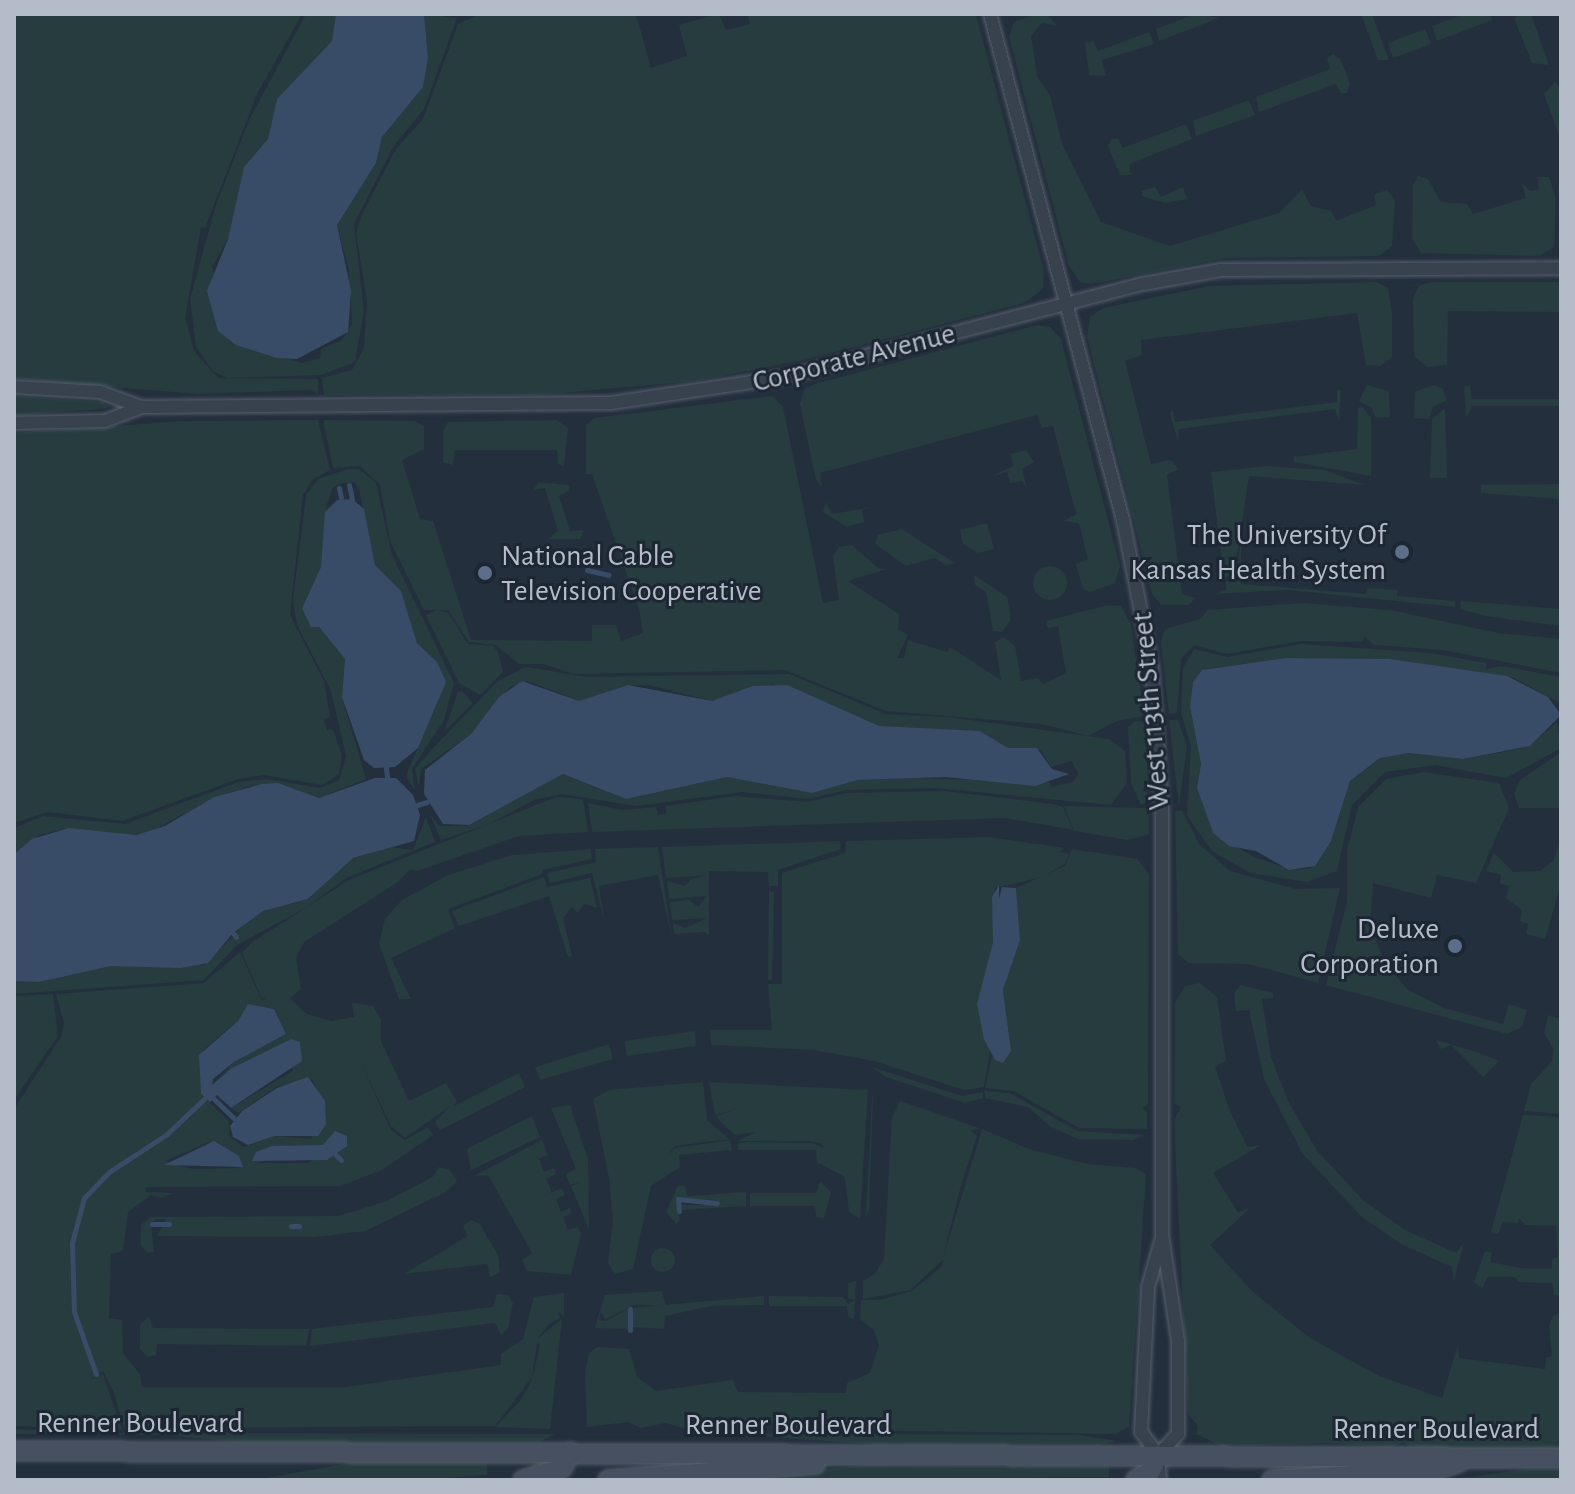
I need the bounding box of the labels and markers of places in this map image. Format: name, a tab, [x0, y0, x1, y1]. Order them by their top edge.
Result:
place label: The University Of Kansas Health System	[1130, 517, 1386, 588]
place label: National Cable Television Cooperative	[501, 538, 762, 608]
marker: The University Of Kansas Health System	[1393, 543, 1411, 561]
marker: National Cable Television Cooperative	[476, 564, 494, 582]
place label: Deluxe Corporation	[1300, 911, 1439, 982]
marker: Deluxe Corporation	[1446, 937, 1464, 955]

